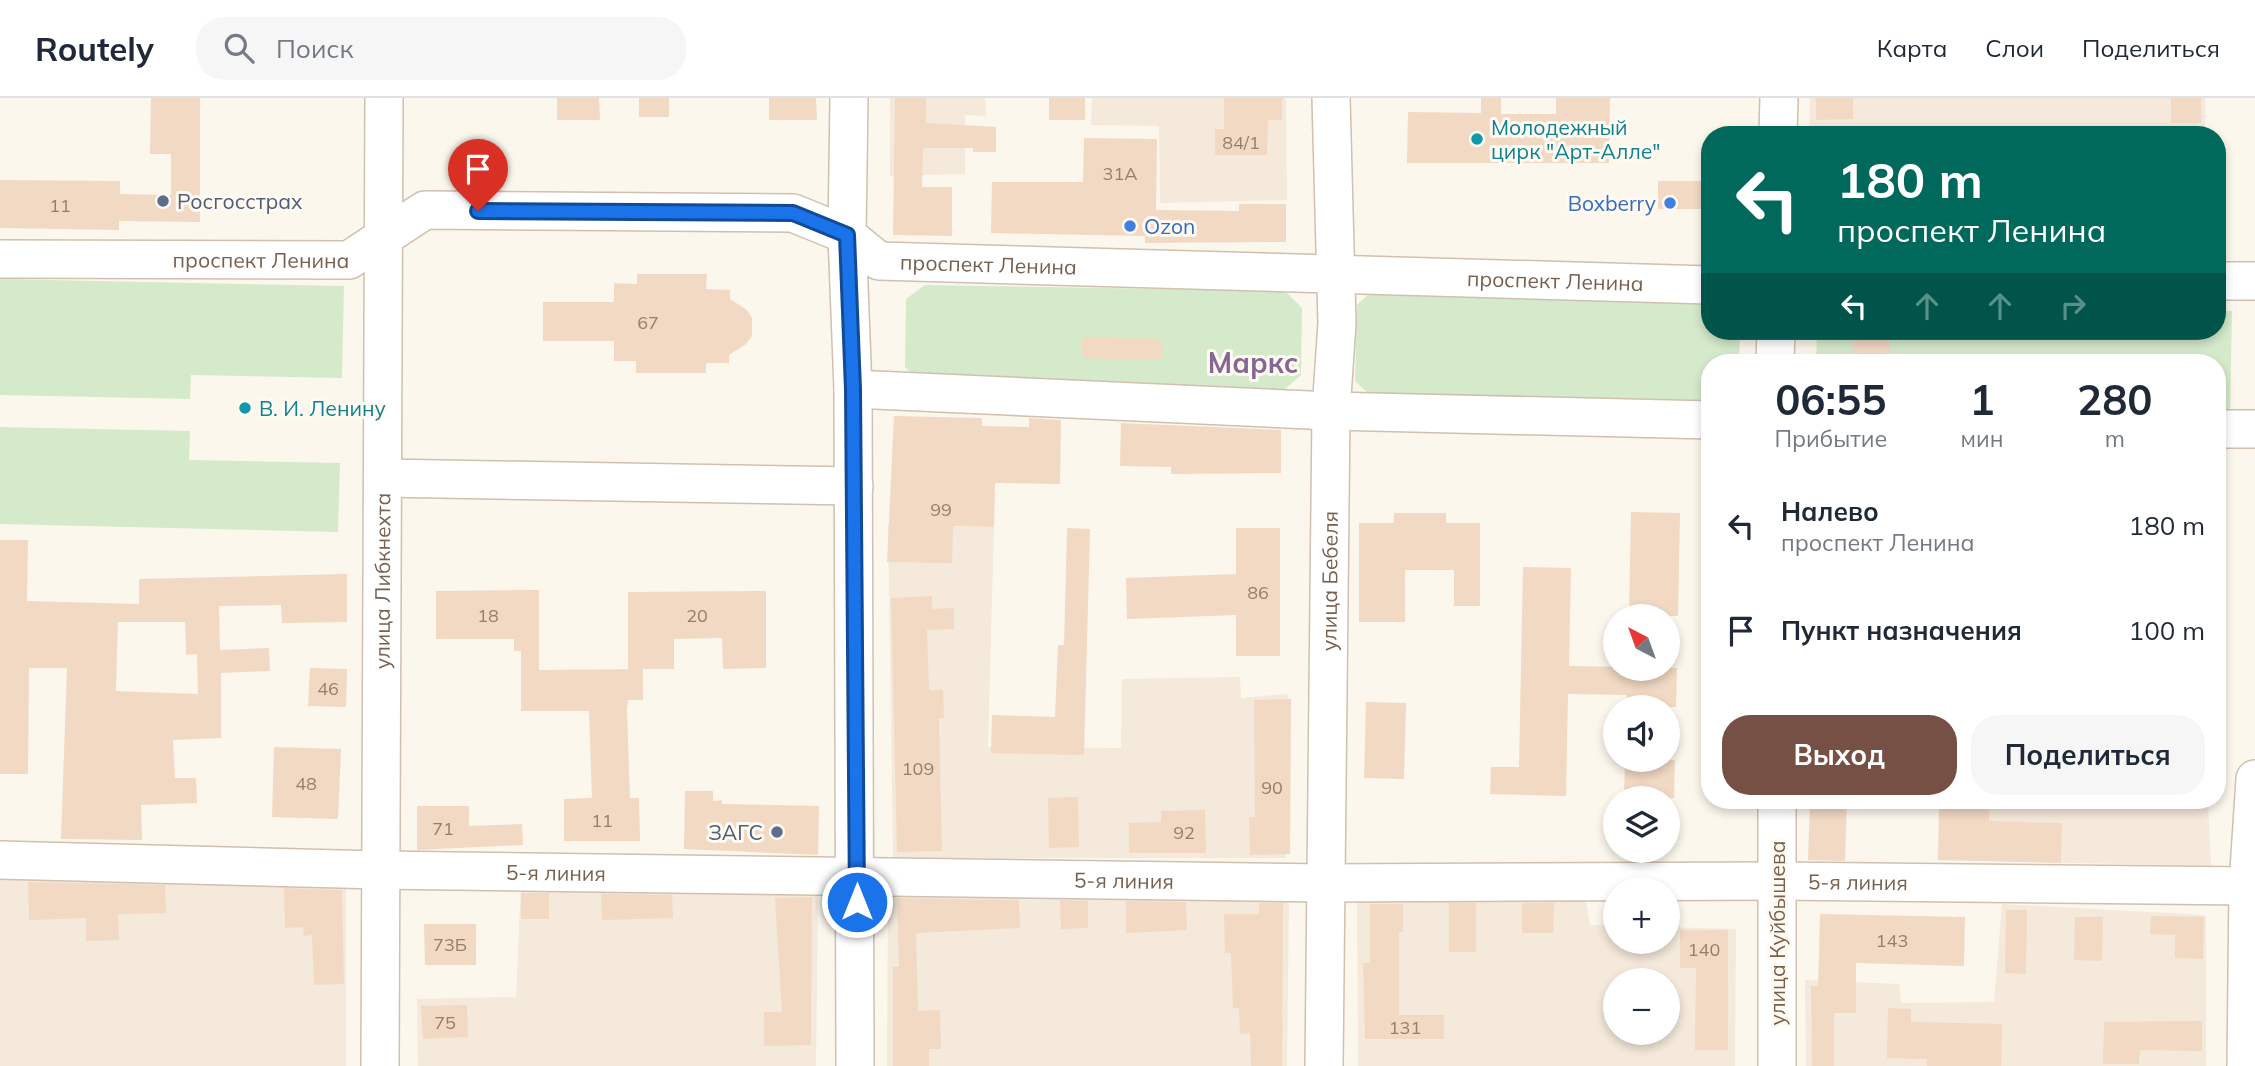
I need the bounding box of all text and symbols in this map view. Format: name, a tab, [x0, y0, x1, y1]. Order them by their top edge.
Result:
search box	[196, 17, 686, 80]
text: Routely	[35, 28, 154, 69]
icon: search	[220, 29, 258, 67]
text: Поиск	[276, 32, 354, 65]
text: Карта	[1877, 33, 1947, 63]
text: Слои	[1985, 33, 2044, 63]
text: Поделиться	[2082, 33, 2220, 63]
place label: Молодежный цирк "Арт-Алле"	[1491, 114, 1661, 164]
house number: 84/1	[1222, 131, 1260, 154]
marker: Молодежный цирк "Арт-Алле"	[1469, 131, 1485, 147]
pin	[448, 139, 508, 211]
text: 180 m	[1837, 149, 1983, 210]
icon: arrive	[459, 150, 497, 188]
icon: left	[1722, 154, 1813, 245]
house number: 31А	[1103, 162, 1137, 185]
place label: Росгосстрах	[177, 188, 303, 214]
place label: Boxberry	[1568, 190, 1656, 216]
marker: Росгосстрах	[155, 193, 171, 209]
house number: 11	[49, 194, 71, 217]
marker: Boxberry	[1662, 195, 1678, 211]
text: проспект Ленина	[1837, 210, 2106, 250]
place label: Ozon	[1144, 213, 1195, 239]
marker: Ozon	[1122, 218, 1138, 234]
street label: проспект Ленина	[173, 246, 349, 273]
street label: проспект Ленина	[900, 249, 1077, 280]
street label: проспект Ленина	[1466, 265, 1644, 296]
icon: left	[1835, 287, 1873, 325]
icon: ahead	[1908, 287, 1946, 325]
icon: ahead	[1981, 287, 2019, 325]
icon: right	[2054, 287, 2092, 325]
house number: 67	[637, 311, 659, 334]
district label: Маркс	[1208, 345, 1298, 380]
text: 06:55	[1775, 373, 1886, 426]
text: 1	[1969, 373, 1995, 426]
text: 280	[2077, 373, 2153, 426]
place label: В. И. Ленину	[259, 395, 386, 421]
marker: В. И. Ленину	[237, 400, 253, 416]
text: Прибытие	[1774, 424, 1887, 453]
text: мин	[1961, 424, 2004, 453]
text: m	[2105, 424, 2125, 453]
street label: улица Либкнехта	[369, 493, 395, 669]
text: Налево	[1781, 495, 1879, 528]
house number: 99	[930, 498, 952, 521]
icon: left	[1722, 507, 1760, 545]
text: 180 m	[2129, 509, 2205, 542]
street label: улица Бебеля	[1315, 511, 1343, 651]
text: проспект Ленина	[1781, 528, 1974, 557]
house number: 86	[1247, 581, 1269, 604]
house number: 18	[477, 604, 499, 627]
house number: 20	[686, 604, 708, 627]
north arrow	[1603, 604, 1680, 681]
map controls	[1603, 604, 1680, 1045]
icon: arrive	[1722, 612, 1760, 650]
text: Пункт назначения	[1781, 614, 2022, 647]
text: 100 m	[2129, 614, 2205, 647]
house number: 46	[317, 677, 339, 700]
button: sound	[1603, 695, 1680, 772]
button: Выход	[1722, 715, 1957, 795]
button: Поделиться	[1971, 715, 2205, 795]
house number: 109	[902, 757, 934, 780]
house number: 48	[295, 772, 317, 795]
house number: 90	[1261, 776, 1283, 799]
button: layers	[1603, 786, 1680, 863]
house number: 11	[591, 809, 613, 832]
house number: 71	[432, 817, 454, 840]
place label: ЗАГС	[708, 819, 763, 845]
house number: 92	[1173, 821, 1195, 844]
marker: ЗАГС	[769, 824, 785, 840]
street label: улица Куйбышева	[1764, 841, 1790, 1026]
street label: 5-я линия	[506, 859, 606, 886]
position arrow	[820, 865, 894, 939]
street label: 5-я линия	[1074, 867, 1174, 894]
street label: 5-я линия	[1808, 868, 1908, 895]
button: +	[1603, 877, 1680, 954]
house number: 143	[1876, 929, 1908, 952]
house number: 73Б	[433, 933, 467, 956]
house number: 140	[1688, 938, 1720, 961]
button: −	[1603, 968, 1680, 1045]
house number: 75	[434, 1011, 456, 1034]
house number: 131	[1389, 1016, 1421, 1039]

